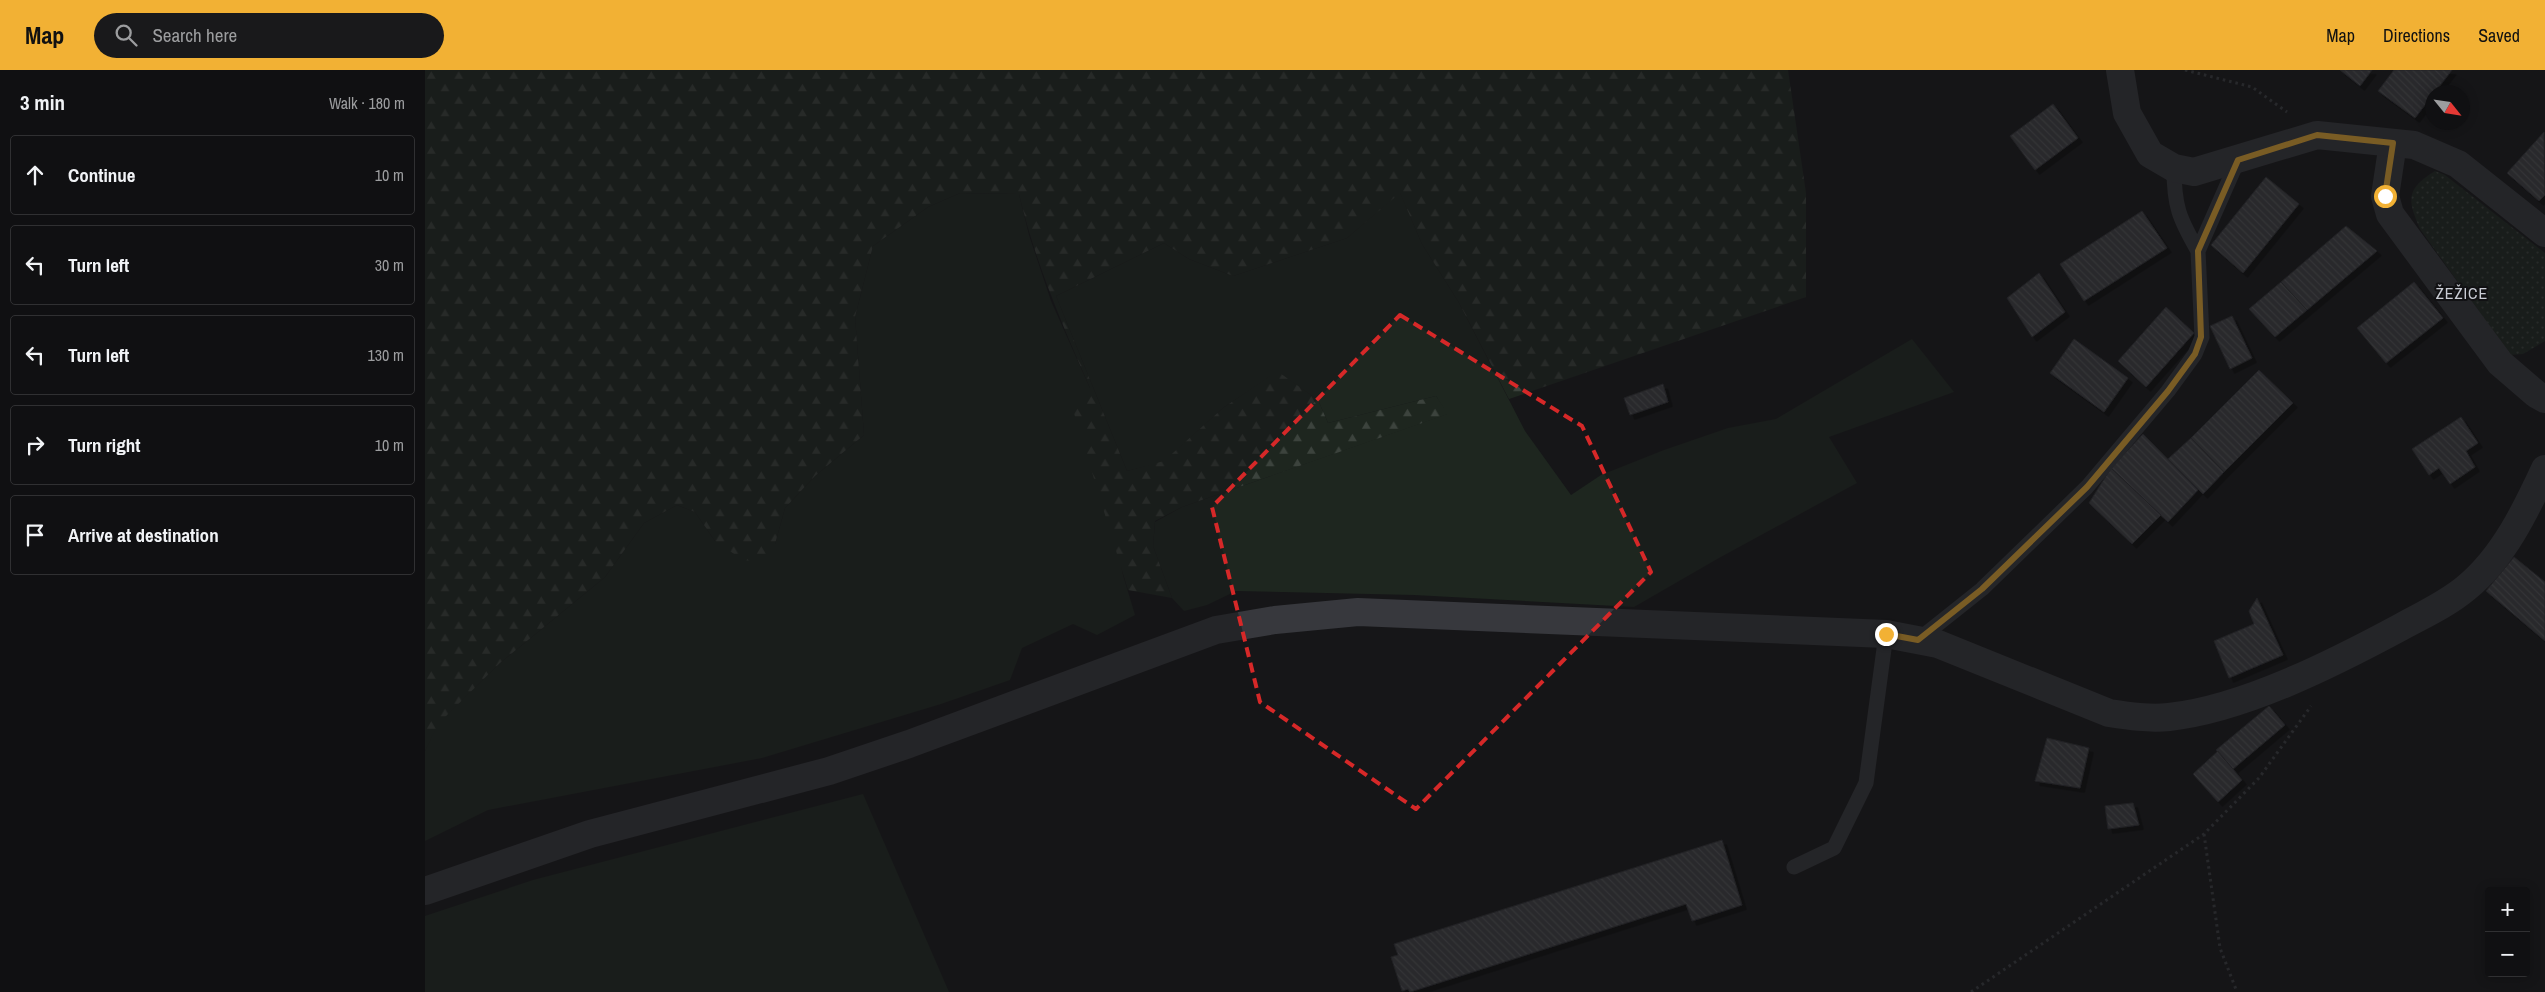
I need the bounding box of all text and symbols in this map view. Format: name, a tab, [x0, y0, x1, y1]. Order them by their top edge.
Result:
search box	[94, 13, 444, 58]
text: Map	[25, 19, 64, 51]
icon: search	[112, 21, 140, 49]
text: Search here	[152, 22, 237, 48]
text: Map	[2326, 23, 2355, 48]
text: Directions	[2383, 23, 2450, 48]
text: Saved	[2478, 23, 2520, 48]
north arrow	[2425, 85, 2470, 130]
text: 3 min	[20, 88, 65, 117]
text: Walk · 180 m	[329, 92, 405, 114]
icon: ahead	[21, 161, 49, 189]
text: Continue	[68, 162, 136, 188]
text: 10 m	[375, 164, 404, 186]
route start	[2374, 185, 2397, 208]
icon: left	[21, 251, 49, 279]
text: Turn left	[68, 252, 129, 278]
text: 30 m	[375, 254, 404, 276]
district label: ŽEŽICE	[2436, 282, 2488, 304]
icon: left	[21, 341, 49, 369]
text: Turn left	[68, 342, 129, 368]
text: 130 m	[368, 344, 404, 366]
icon: right	[21, 431, 49, 459]
text: Turn right	[68, 432, 140, 458]
text: 10 m	[375, 434, 404, 456]
icon: arrive	[21, 521, 49, 549]
text: Arrive at destination	[68, 522, 219, 548]
route end	[1875, 623, 1898, 646]
map controls	[2485, 887, 2530, 977]
button: +	[2485, 887, 2530, 932]
button: −	[2485, 932, 2530, 977]

